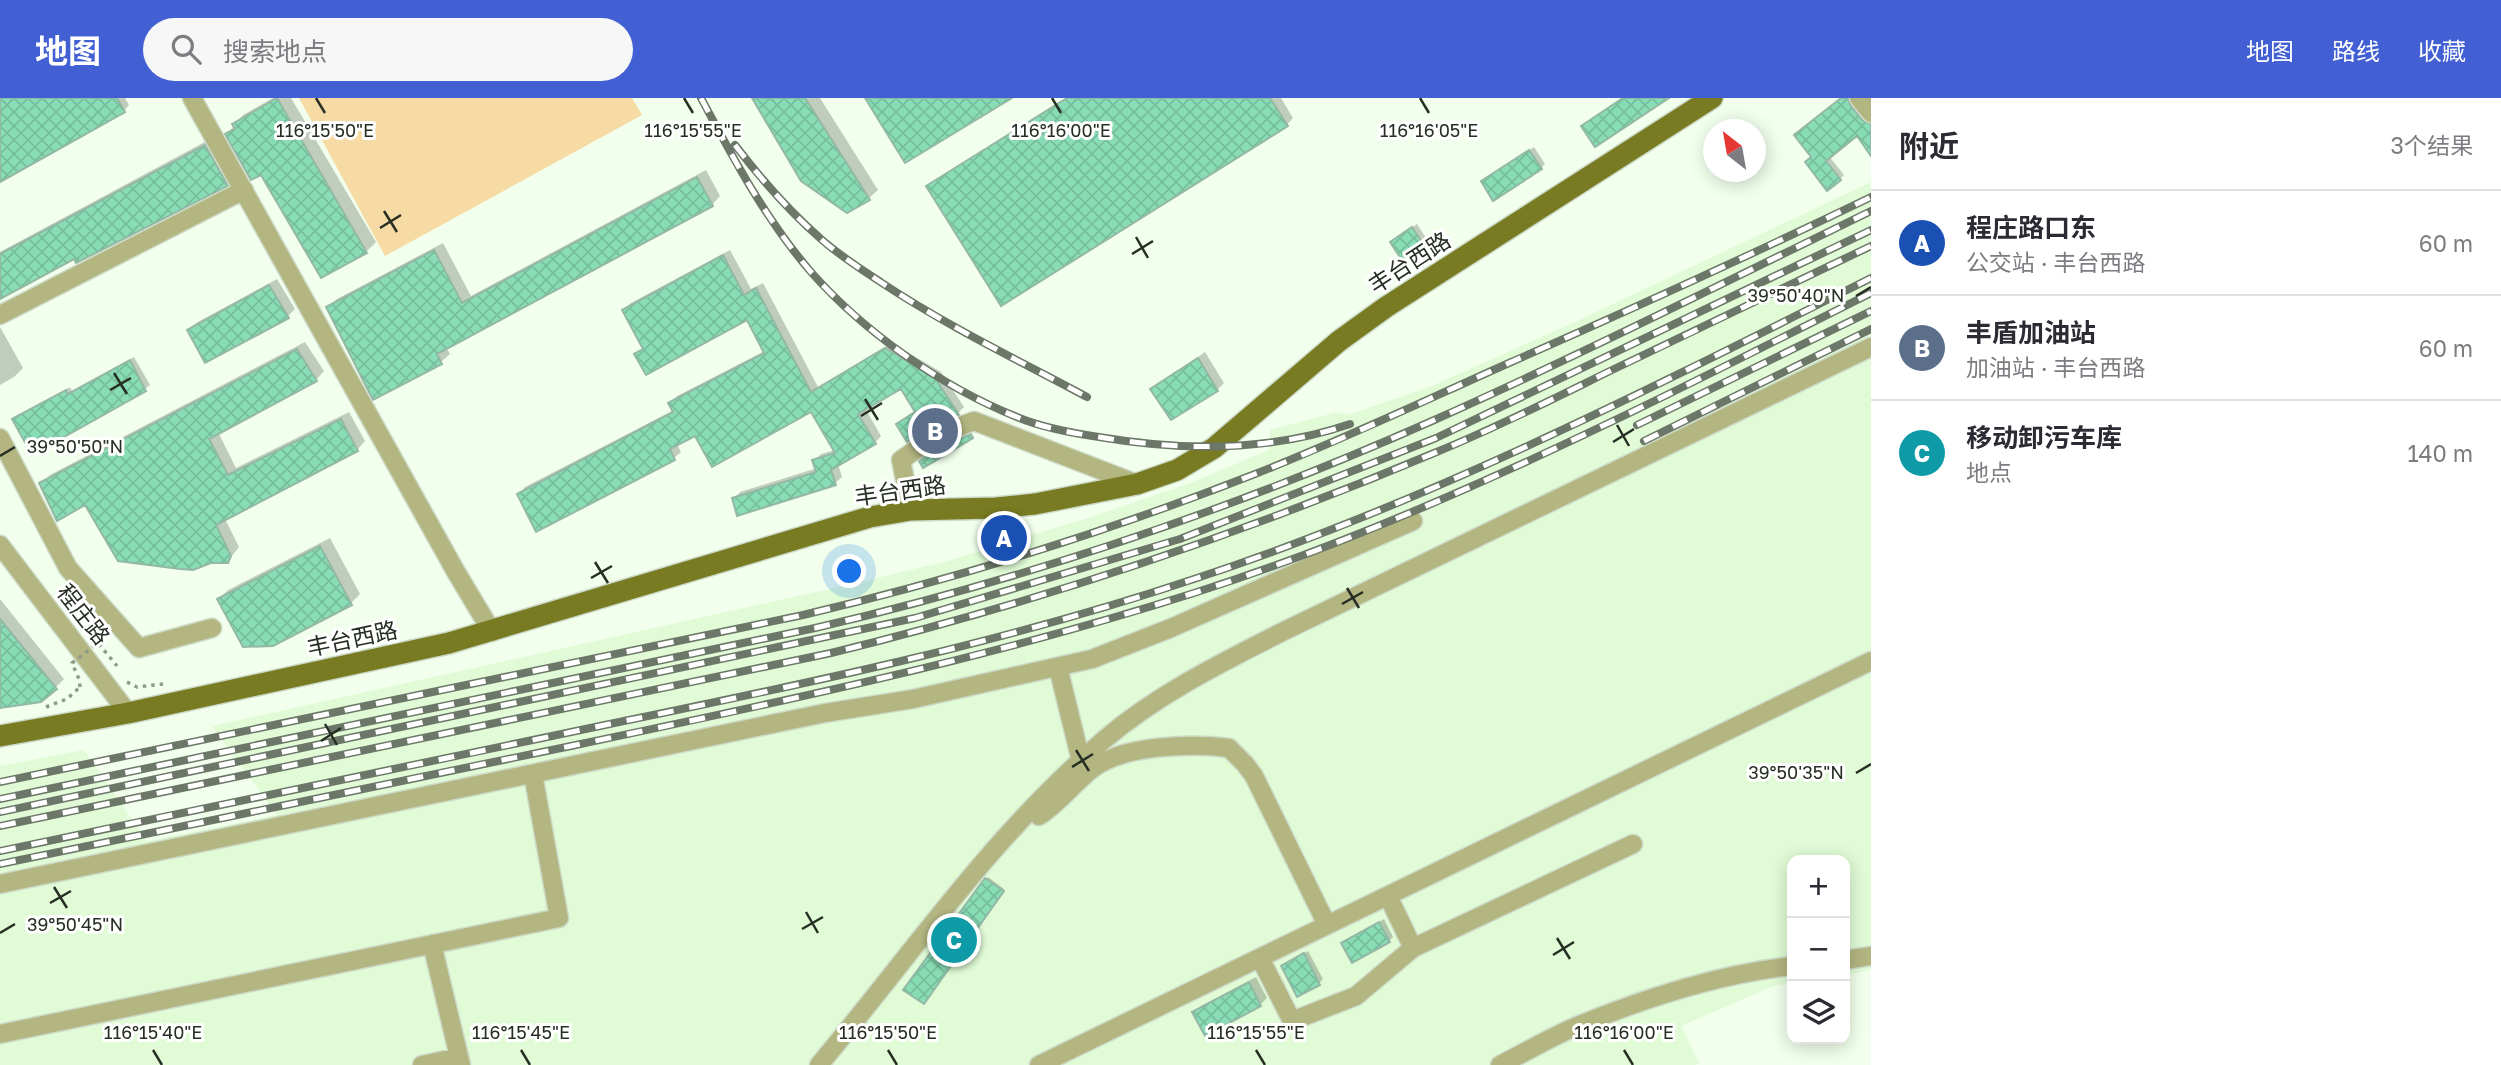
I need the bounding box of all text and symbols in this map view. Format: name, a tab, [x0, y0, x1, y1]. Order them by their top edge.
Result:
search box	[143, 18, 633, 81]
icon: search	[167, 30, 205, 68]
text: 地图	[35, 31, 101, 70]
text: 搜索地点	[223, 36, 327, 67]
text: 地图	[2246, 36, 2294, 65]
text: 路线	[2332, 36, 2380, 65]
text: 收藏	[2418, 36, 2466, 65]
text: 116°15'50"E	[276, 119, 374, 141]
text: 116°15'55"E	[644, 119, 742, 141]
text: 116°16'00"E	[1011, 119, 1111, 141]
text: 116°16'05"E	[1380, 119, 1478, 141]
north arrow	[1703, 119, 1766, 182]
text: 附近	[1899, 128, 1959, 164]
text: 3个结果	[2391, 131, 2473, 159]
text: 程庄路口东	[1966, 212, 2096, 243]
street label: 丰台西路	[1363, 225, 1455, 299]
text: A	[1914, 229, 1930, 257]
text: 60 m	[2419, 229, 2473, 257]
text: 公交站 · 丰台西路	[1966, 248, 2145, 276]
text: 39°50'40"N	[1748, 284, 1844, 306]
text: 丰盾加油站	[1966, 317, 2096, 348]
text: B	[1914, 334, 1930, 362]
text: 60 m	[2419, 334, 2473, 362]
text: 加油站 · 丰台西路	[1966, 353, 2145, 381]
pin: B	[912, 405, 958, 457]
text: 移动卸污车库	[1966, 422, 2122, 453]
text: 39°50'50"N	[27, 435, 123, 457]
text: C	[1914, 439, 1930, 467]
text: 140 m	[2407, 439, 2473, 467]
text: 地点	[1966, 458, 2012, 486]
street label: 丰台西路	[852, 470, 948, 510]
pin: A	[981, 512, 1027, 564]
your location	[832, 554, 866, 588]
street label: 程庄路	[52, 578, 116, 650]
street label: 丰台西路	[304, 615, 400, 661]
text: 39°50'35"N	[1748, 761, 1844, 783]
map controls	[1787, 855, 1850, 1044]
button: +	[1787, 855, 1850, 918]
text: 39°50'45"N	[27, 913, 123, 935]
pin: C	[931, 914, 977, 966]
button: −	[1787, 918, 1850, 981]
button: layers	[1787, 981, 1850, 1044]
text: 116°15'40"E	[104, 1021, 202, 1043]
text: 116°15'45"E	[472, 1021, 570, 1043]
text: 116°15'50"E	[839, 1021, 937, 1043]
text: 116°15'55"E	[1207, 1021, 1305, 1043]
text: 116°16'00"E	[1574, 1021, 1674, 1043]

